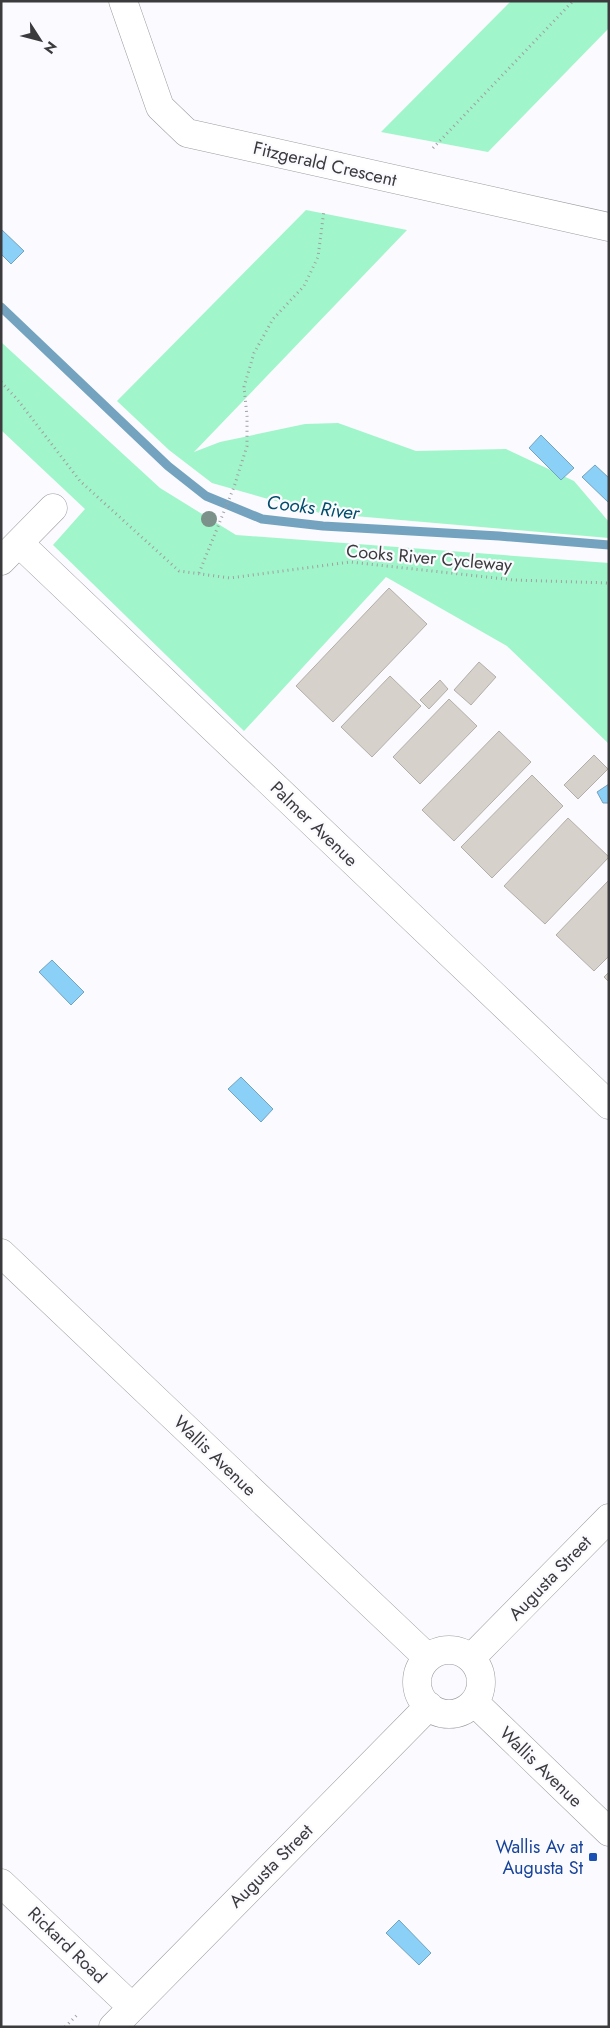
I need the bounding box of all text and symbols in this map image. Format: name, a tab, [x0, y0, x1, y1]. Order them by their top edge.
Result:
north arrow	[15, 15, 65, 65]
text: N	[39, 37, 62, 58]
street label: Fitzgerald Crescent	[251, 135, 400, 193]
water label: Cooks River	[265, 488, 362, 527]
street label: Cooks River Cycleway	[345, 538, 513, 578]
street label: Palmer Avenue	[264, 775, 364, 873]
street label: Wallis Avenue	[168, 1410, 262, 1502]
street label: Augusta Street	[503, 1529, 598, 1626]
street label: Wallis Avenue	[494, 1721, 588, 1813]
street label: Augusta Street	[223, 1818, 319, 1914]
place label: Wallis Av at Augusta St	[495, 1834, 584, 1881]
marker: Wallis Av at Augusta St	[587, 1851, 599, 1863]
street label: Rickard Road	[22, 1901, 112, 1989]

